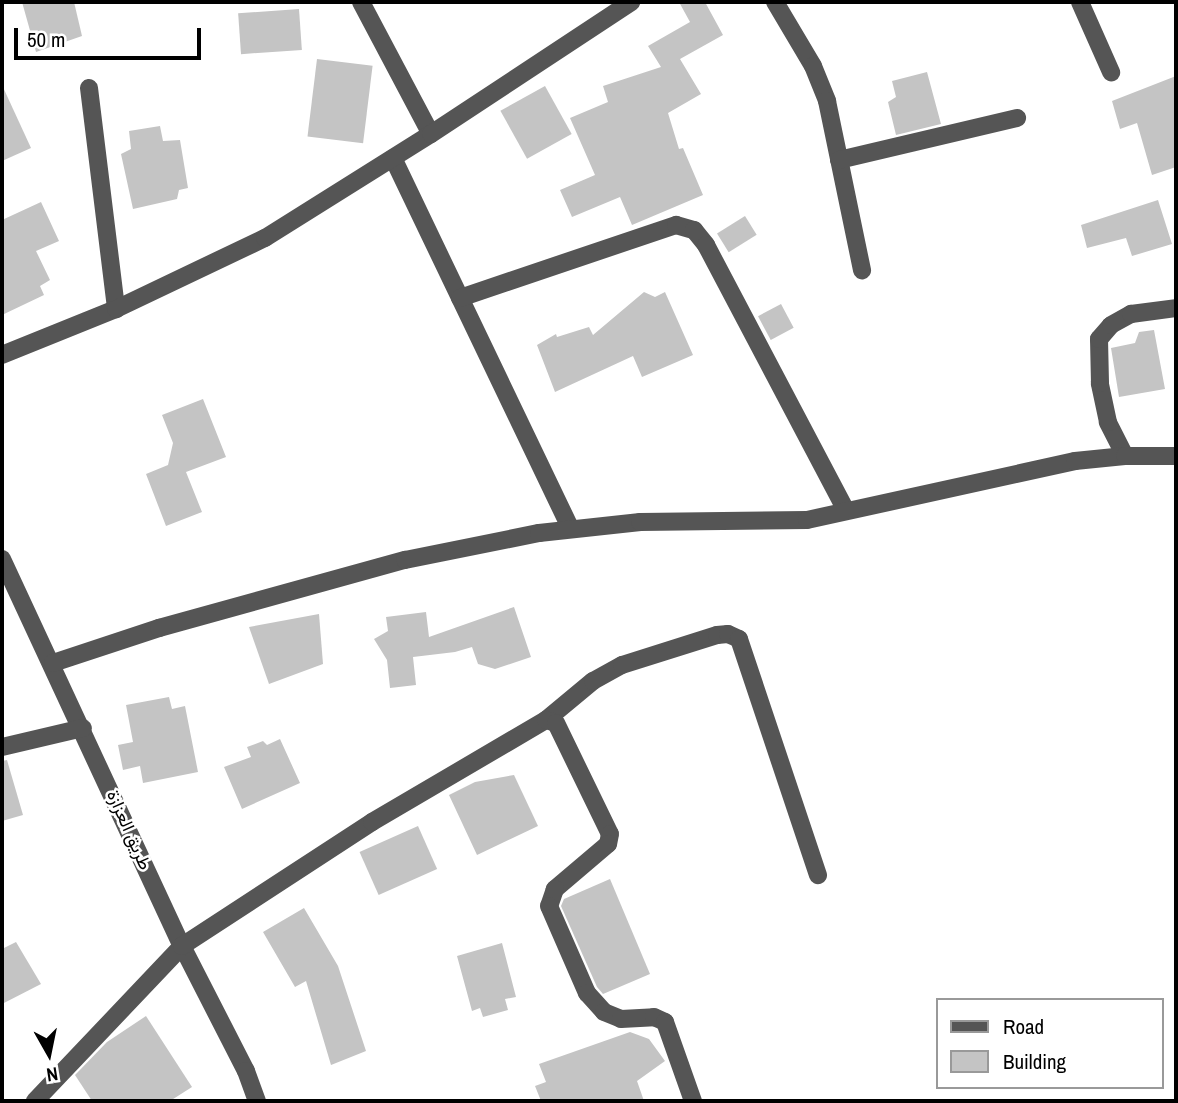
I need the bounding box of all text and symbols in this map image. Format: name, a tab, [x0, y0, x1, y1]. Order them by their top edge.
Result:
scale bar	[18, 14, 205, 58]
text: 50 m	[27, 25, 65, 54]
street label: طريق العزازة	[102, 787, 156, 873]
legend	[936, 998, 1164, 1089]
text: Road	[1003, 1012, 1044, 1041]
north arrow	[14, 1019, 84, 1089]
text: Building	[1003, 1047, 1066, 1076]
text: N	[45, 1061, 60, 1088]

